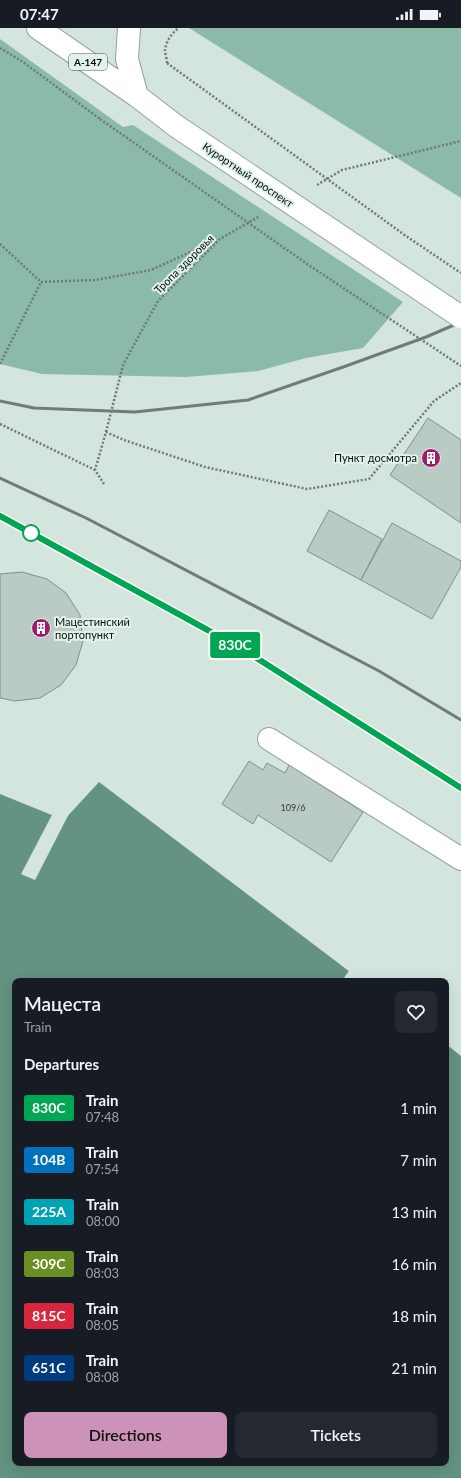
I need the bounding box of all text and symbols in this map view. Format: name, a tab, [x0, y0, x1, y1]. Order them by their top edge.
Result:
text: 07:47	[20, 5, 59, 23]
road number: А-147	[69, 54, 107, 70]
street label: Курортный проспект	[200, 139, 297, 210]
street label: Тропа здоровья	[151, 231, 216, 296]
building icon: Пункт досмотра	[420, 447, 442, 469]
place label: Пункт досмотра	[334, 451, 417, 464]
unlabelled marker	[22, 524, 40, 542]
place label: Мацестинский портопункт	[55, 615, 130, 641]
building icon: Мацестинский портопункт	[30, 617, 52, 639]
line badge: 830С	[207, 632, 263, 658]
text: 830С	[218, 636, 252, 653]
house number: 109/6	[281, 802, 305, 813]
button: heart	[395, 991, 437, 1033]
text: Мацеста	[24, 992, 101, 1015]
text: Train	[24, 1019, 52, 1035]
text: Departures	[24, 1055, 99, 1073]
text: Train	[86, 1091, 119, 1109]
text: 830С	[32, 1099, 66, 1116]
text: 1 min	[400, 1099, 437, 1117]
text: 07:48	[86, 1109, 119, 1125]
text: Train	[86, 1143, 118, 1161]
text: 104В	[32, 1151, 66, 1168]
text: 7 min	[400, 1151, 437, 1169]
text: 07:54	[86, 1161, 119, 1177]
text: Train	[86, 1195, 119, 1213]
text: 225А	[32, 1203, 66, 1220]
text: 13 min	[391, 1203, 437, 1221]
text: 08:00	[86, 1213, 119, 1229]
text: Train	[86, 1247, 119, 1265]
text: 309С	[32, 1255, 66, 1272]
text: 16 min	[391, 1255, 437, 1273]
text: 08:03	[86, 1265, 119, 1281]
text: Train	[86, 1299, 119, 1317]
text: 815С	[32, 1307, 66, 1324]
text: 18 min	[391, 1307, 437, 1325]
text: 08:05	[86, 1317, 119, 1333]
text: Train	[86, 1351, 119, 1369]
text: 651С	[32, 1359, 66, 1376]
text: 21 min	[391, 1359, 437, 1377]
text: 08:08	[86, 1369, 119, 1385]
button: Directions	[24, 1412, 227, 1458]
button: Tickets	[235, 1412, 437, 1458]

